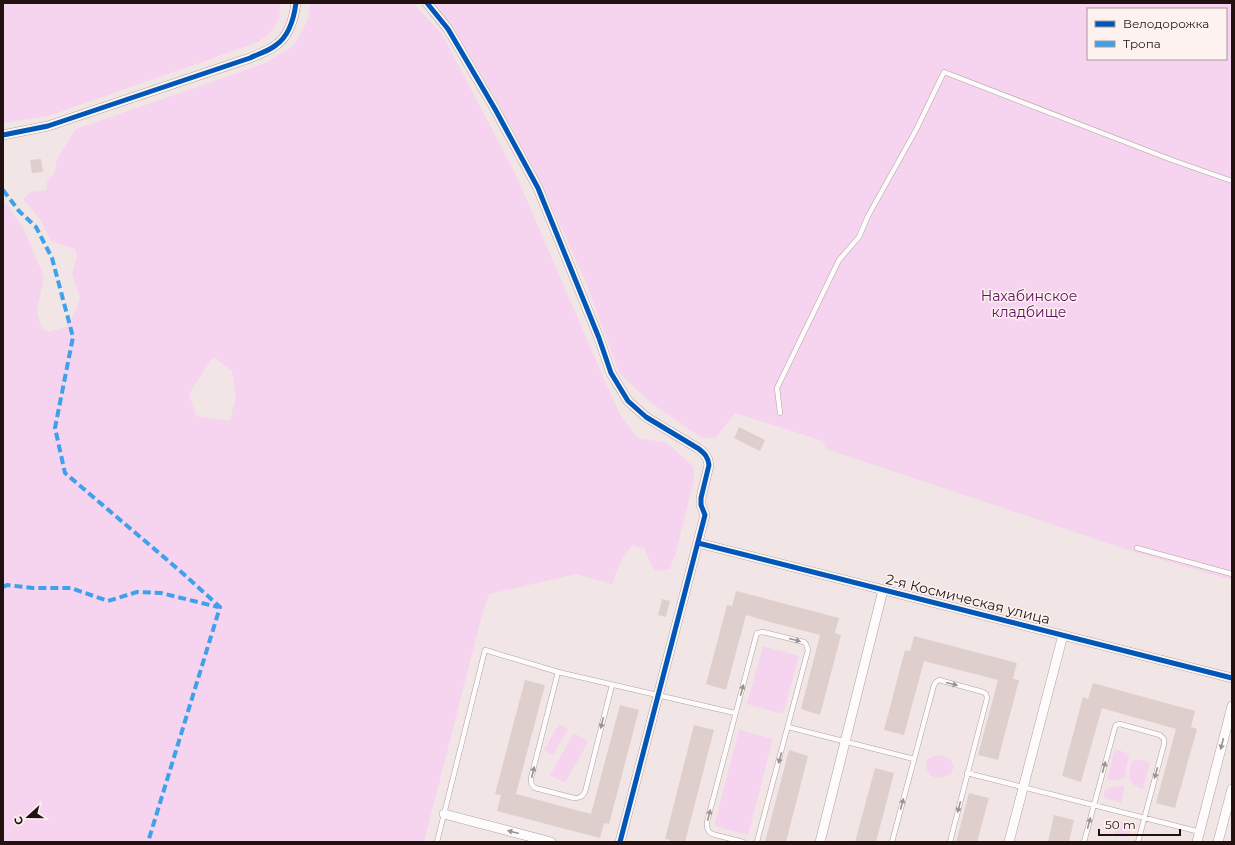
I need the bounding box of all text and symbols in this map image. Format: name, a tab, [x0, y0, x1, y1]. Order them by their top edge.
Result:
legend	[1087, 8, 1227, 60]
text: Велодорожка	[1123, 16, 1209, 31]
text: Тропа	[1123, 36, 1161, 51]
park label: Нахабинское кладбище	[981, 287, 1077, 321]
street label: 2-я Космическая улица	[884, 570, 1052, 628]
one-way arrow	[789, 637, 801, 643]
one-way arrow	[946, 681, 958, 687]
one-way arrow	[739, 683, 745, 696]
one-way arrow	[599, 717, 605, 729]
one-way arrow	[1219, 738, 1225, 750]
one-way arrow	[776, 752, 782, 764]
one-way arrow	[1101, 761, 1107, 773]
one-way arrow	[530, 766, 536, 778]
one-way arrow	[1153, 767, 1159, 779]
north arrow	[8, 797, 48, 837]
one-way arrow	[899, 798, 905, 810]
one-way arrow	[955, 801, 961, 814]
one-way arrow	[706, 809, 712, 821]
scale bar	[1099, 811, 1180, 837]
text: С	[11, 814, 27, 827]
one-way arrow	[1086, 817, 1092, 829]
text: 50 m	[1105, 817, 1136, 832]
one-way arrow	[507, 829, 519, 835]

